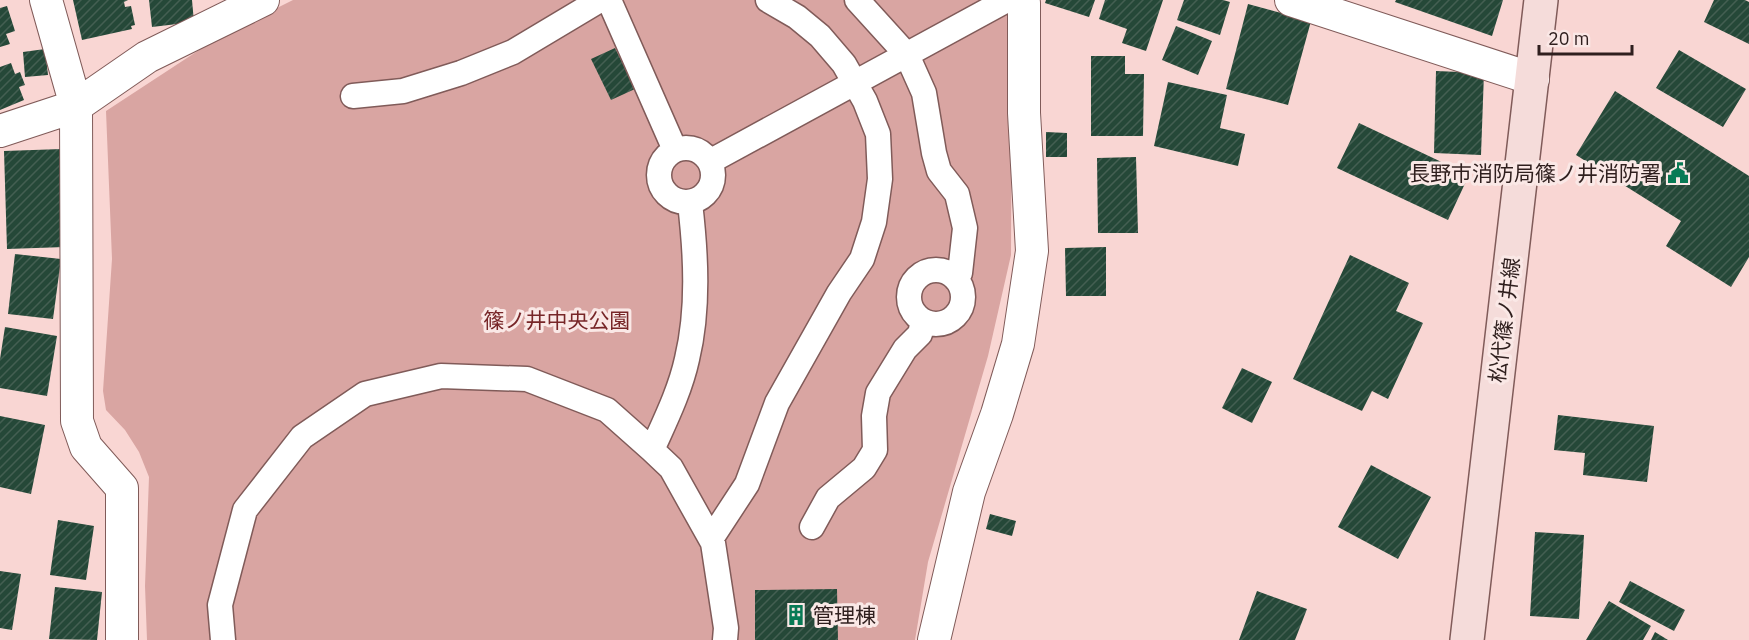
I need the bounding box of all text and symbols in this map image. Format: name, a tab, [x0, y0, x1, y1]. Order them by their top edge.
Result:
scale bar	[1539, 18, 1632, 56]
text: 20 m	[1548, 27, 1590, 50]
place label: 長野市消防局篠ノ井消防署	[1409, 159, 1661, 187]
public building icon: 長野市消防局篠ノ井消防署	[1666, 161, 1690, 185]
street label: 松代篠ノ井線	[1482, 256, 1526, 384]
park label: 篠ノ井中央公園	[484, 306, 631, 334]
place label: 管理棟	[813, 601, 876, 629]
building icon: 管理棟	[784, 603, 808, 627]

